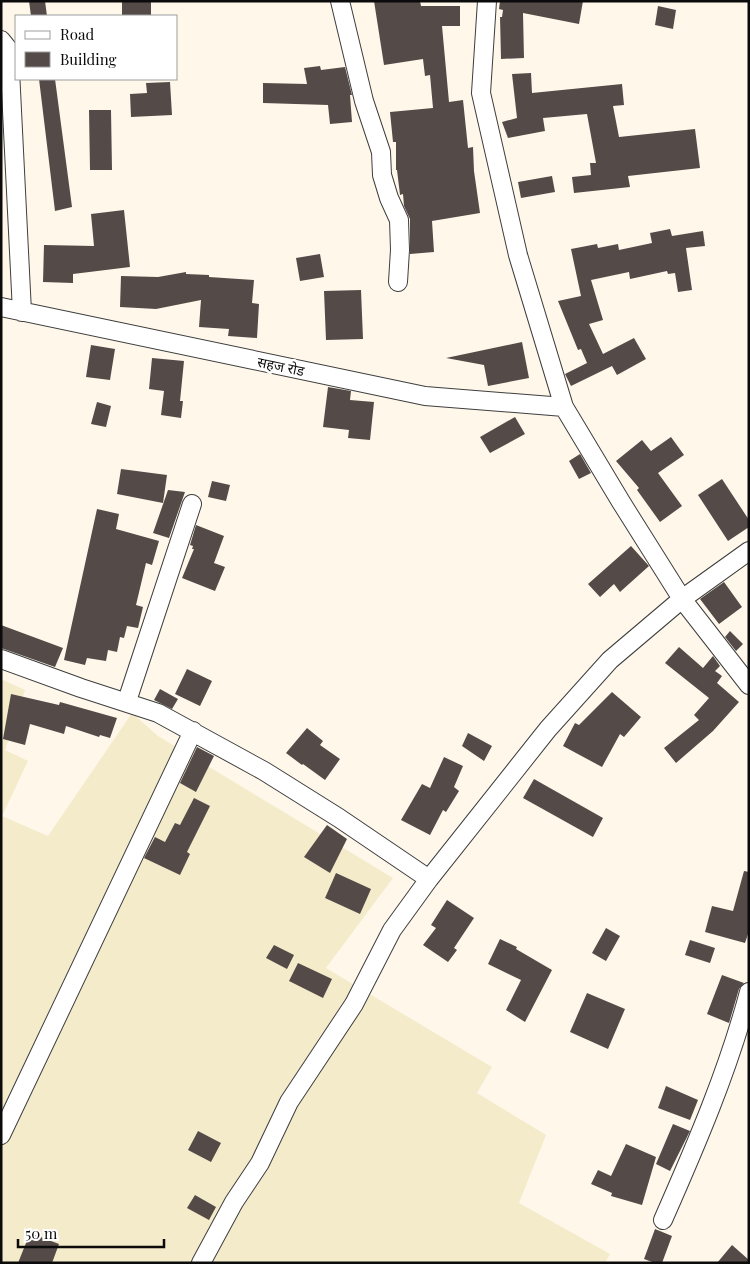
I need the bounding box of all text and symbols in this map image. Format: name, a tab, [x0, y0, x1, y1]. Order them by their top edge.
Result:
legend	[15, 15, 178, 80]
text: Road	[60, 24, 94, 44]
text: Building	[60, 49, 117, 69]
street label: सहज रोड	[256, 352, 307, 380]
scale bar	[18, 1216, 164, 1248]
text: 50 m	[25, 1223, 58, 1243]

